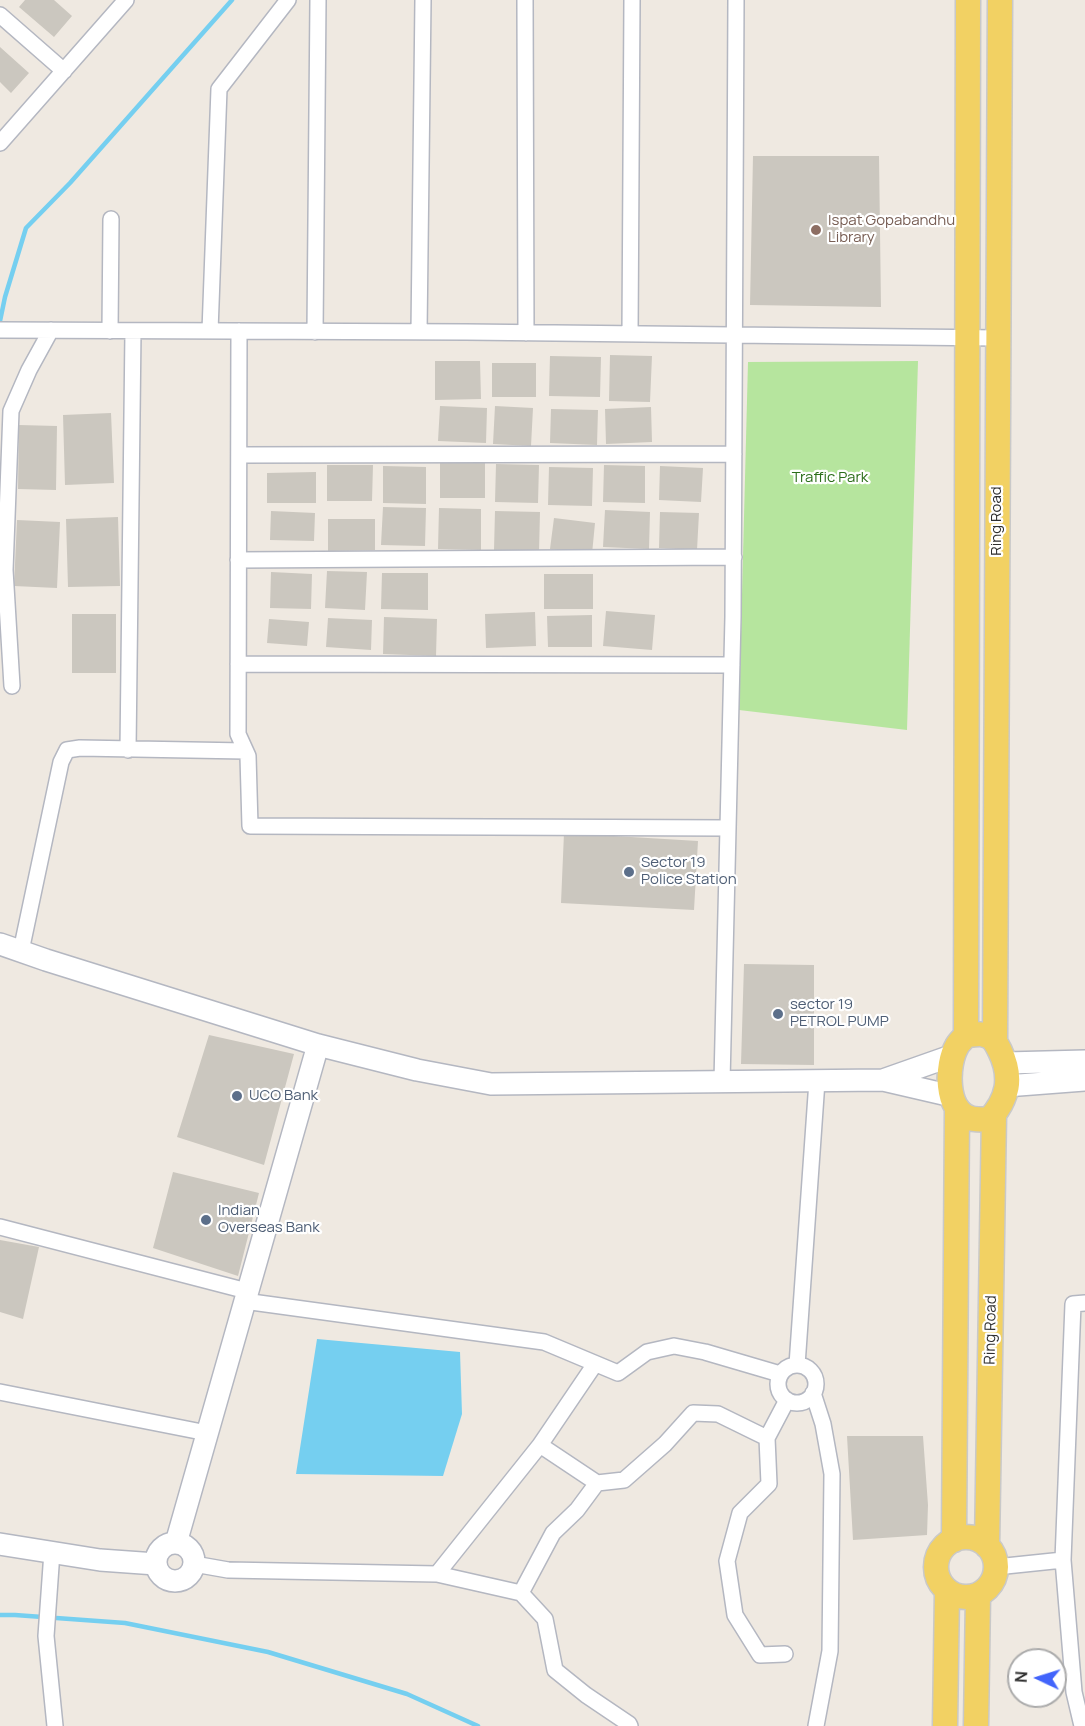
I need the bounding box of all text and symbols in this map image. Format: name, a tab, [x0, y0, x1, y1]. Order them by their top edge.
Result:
place label: Ispat Gopabandhu Library	[828, 212, 955, 247]
marker: Ispat Gopabandhu Library	[809, 223, 823, 237]
park label: Traffic Park	[792, 469, 868, 487]
street label: Ring Road	[988, 486, 1006, 556]
place label: Sector 19 Police Station	[641, 854, 737, 889]
marker: Sector 19 Police Station	[622, 865, 636, 879]
place label: sector 19 PETROL PUMP	[790, 996, 889, 1031]
marker: sector 19 PETROL PUMP	[771, 1007, 785, 1021]
place label: UCO Bank	[249, 1087, 318, 1105]
marker: UCO Bank	[230, 1089, 244, 1103]
place label: Indian Overseas Bank	[218, 1202, 320, 1237]
marker: Indian Overseas Bank	[199, 1213, 213, 1227]
street label: Ring Road	[981, 1295, 1001, 1365]
north arrow	[1007, 1648, 1067, 1708]
text: N	[1010, 1670, 1032, 1683]

